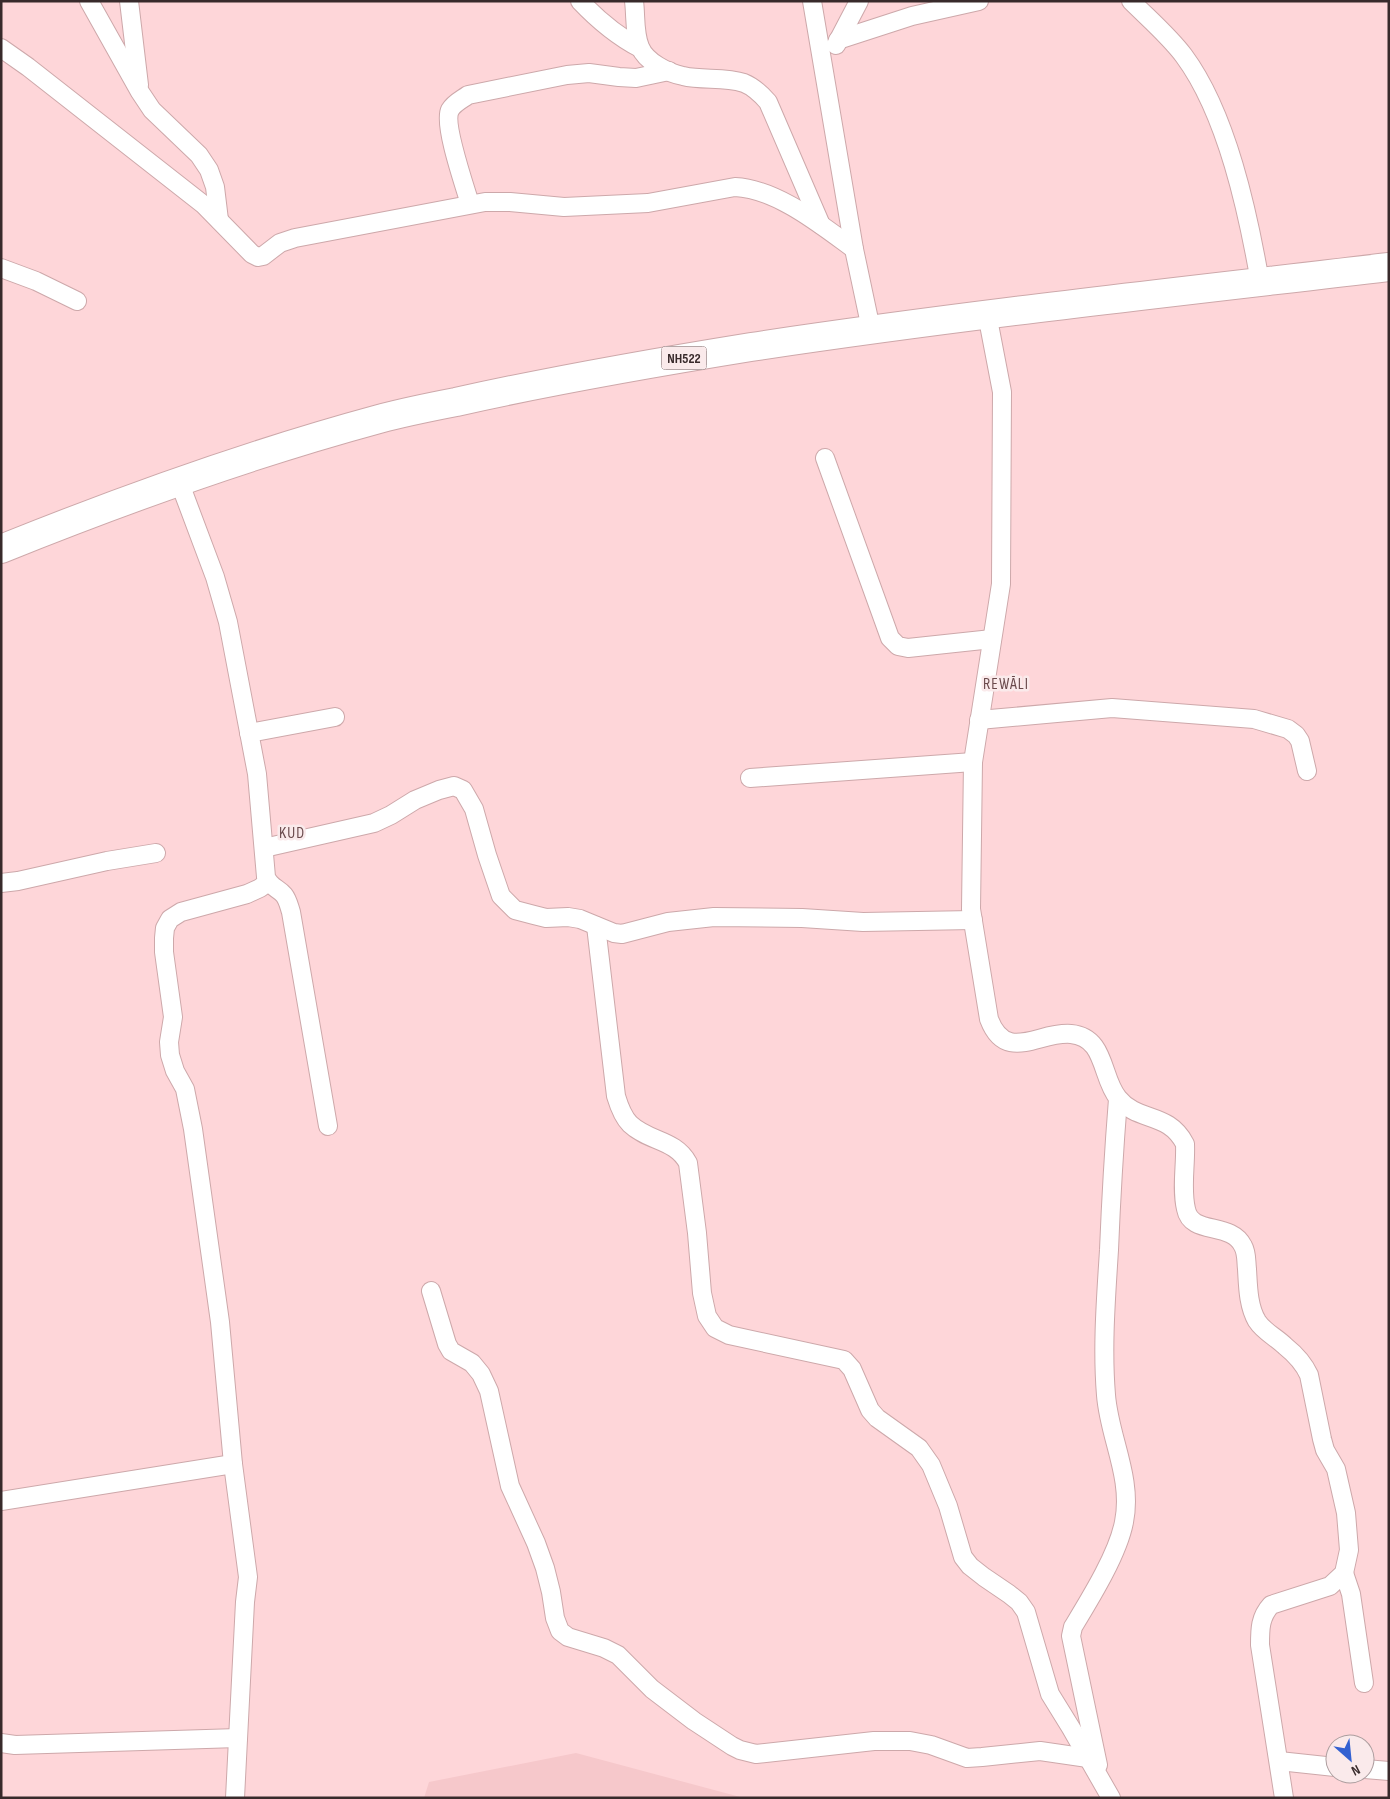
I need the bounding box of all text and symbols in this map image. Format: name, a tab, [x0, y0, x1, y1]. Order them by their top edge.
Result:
road number: NH522	[662, 346, 706, 369]
district label: REWĀLI	[983, 675, 1029, 694]
district label: KUD	[279, 824, 305, 843]
north arrow	[1325, 1734, 1375, 1784]
text: N	[1348, 1761, 1363, 1779]

